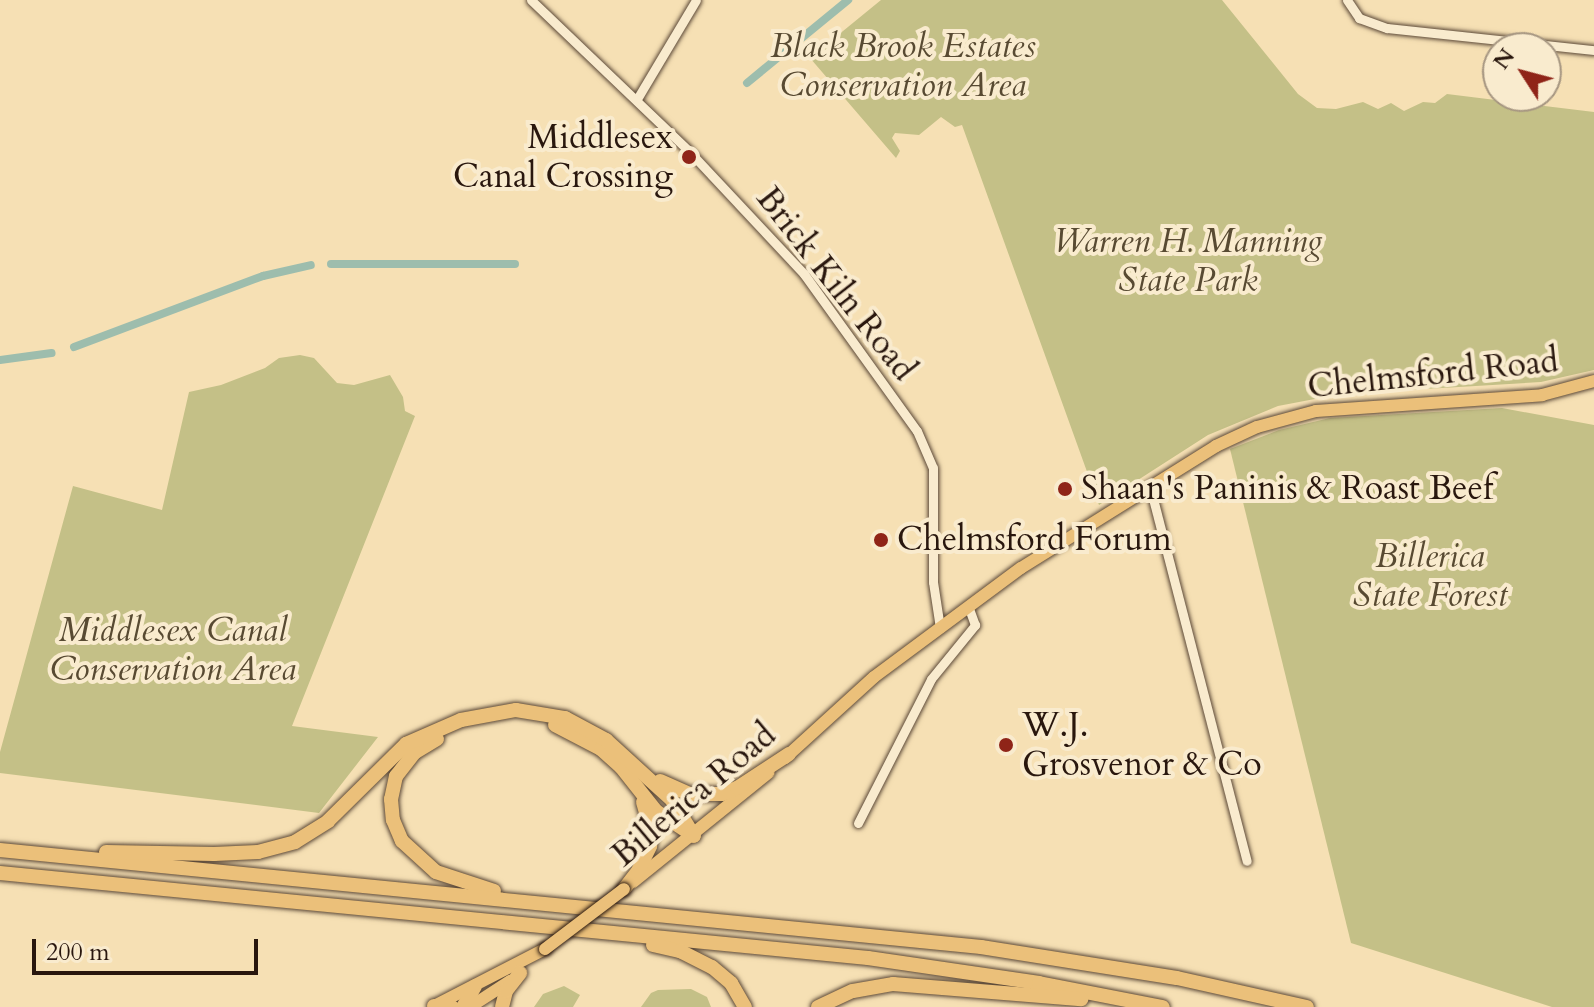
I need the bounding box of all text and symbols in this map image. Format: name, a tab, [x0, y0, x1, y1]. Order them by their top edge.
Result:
park label: Black Brook Estates Conservation Area	[770, 26, 1036, 106]
north arrow	[1482, 32, 1562, 112]
text: N	[1486, 43, 1522, 76]
place label: Middlesex Canal Crossing	[453, 117, 673, 196]
marker: Middlesex Canal Crossing	[680, 148, 698, 166]
street label: Brick Kiln Road	[748, 179, 924, 389]
park label: Warren H. Manning State Park	[1053, 221, 1323, 300]
street label: Chelmsford Road	[1306, 341, 1560, 407]
place label: Shaan's Paninis & Roast Beef	[1081, 469, 1493, 509]
marker: Shaan's Paninis & Roast Beef	[1056, 480, 1074, 498]
place label: Chelmsford Forum	[897, 520, 1172, 560]
marker: Chelmsford Forum	[872, 531, 890, 549]
park label: Billerica State Forest	[1353, 536, 1507, 616]
park label: Middlesex Canal Conservation Area	[50, 610, 296, 690]
place label: W.J. Grosvenor & Co	[1022, 705, 1262, 784]
street label: Billerica Road	[604, 715, 784, 875]
marker: W.J. Grosvenor & Co	[997, 736, 1015, 754]
scale bar	[36, 923, 262, 973]
text: 200 m	[46, 936, 110, 969]

